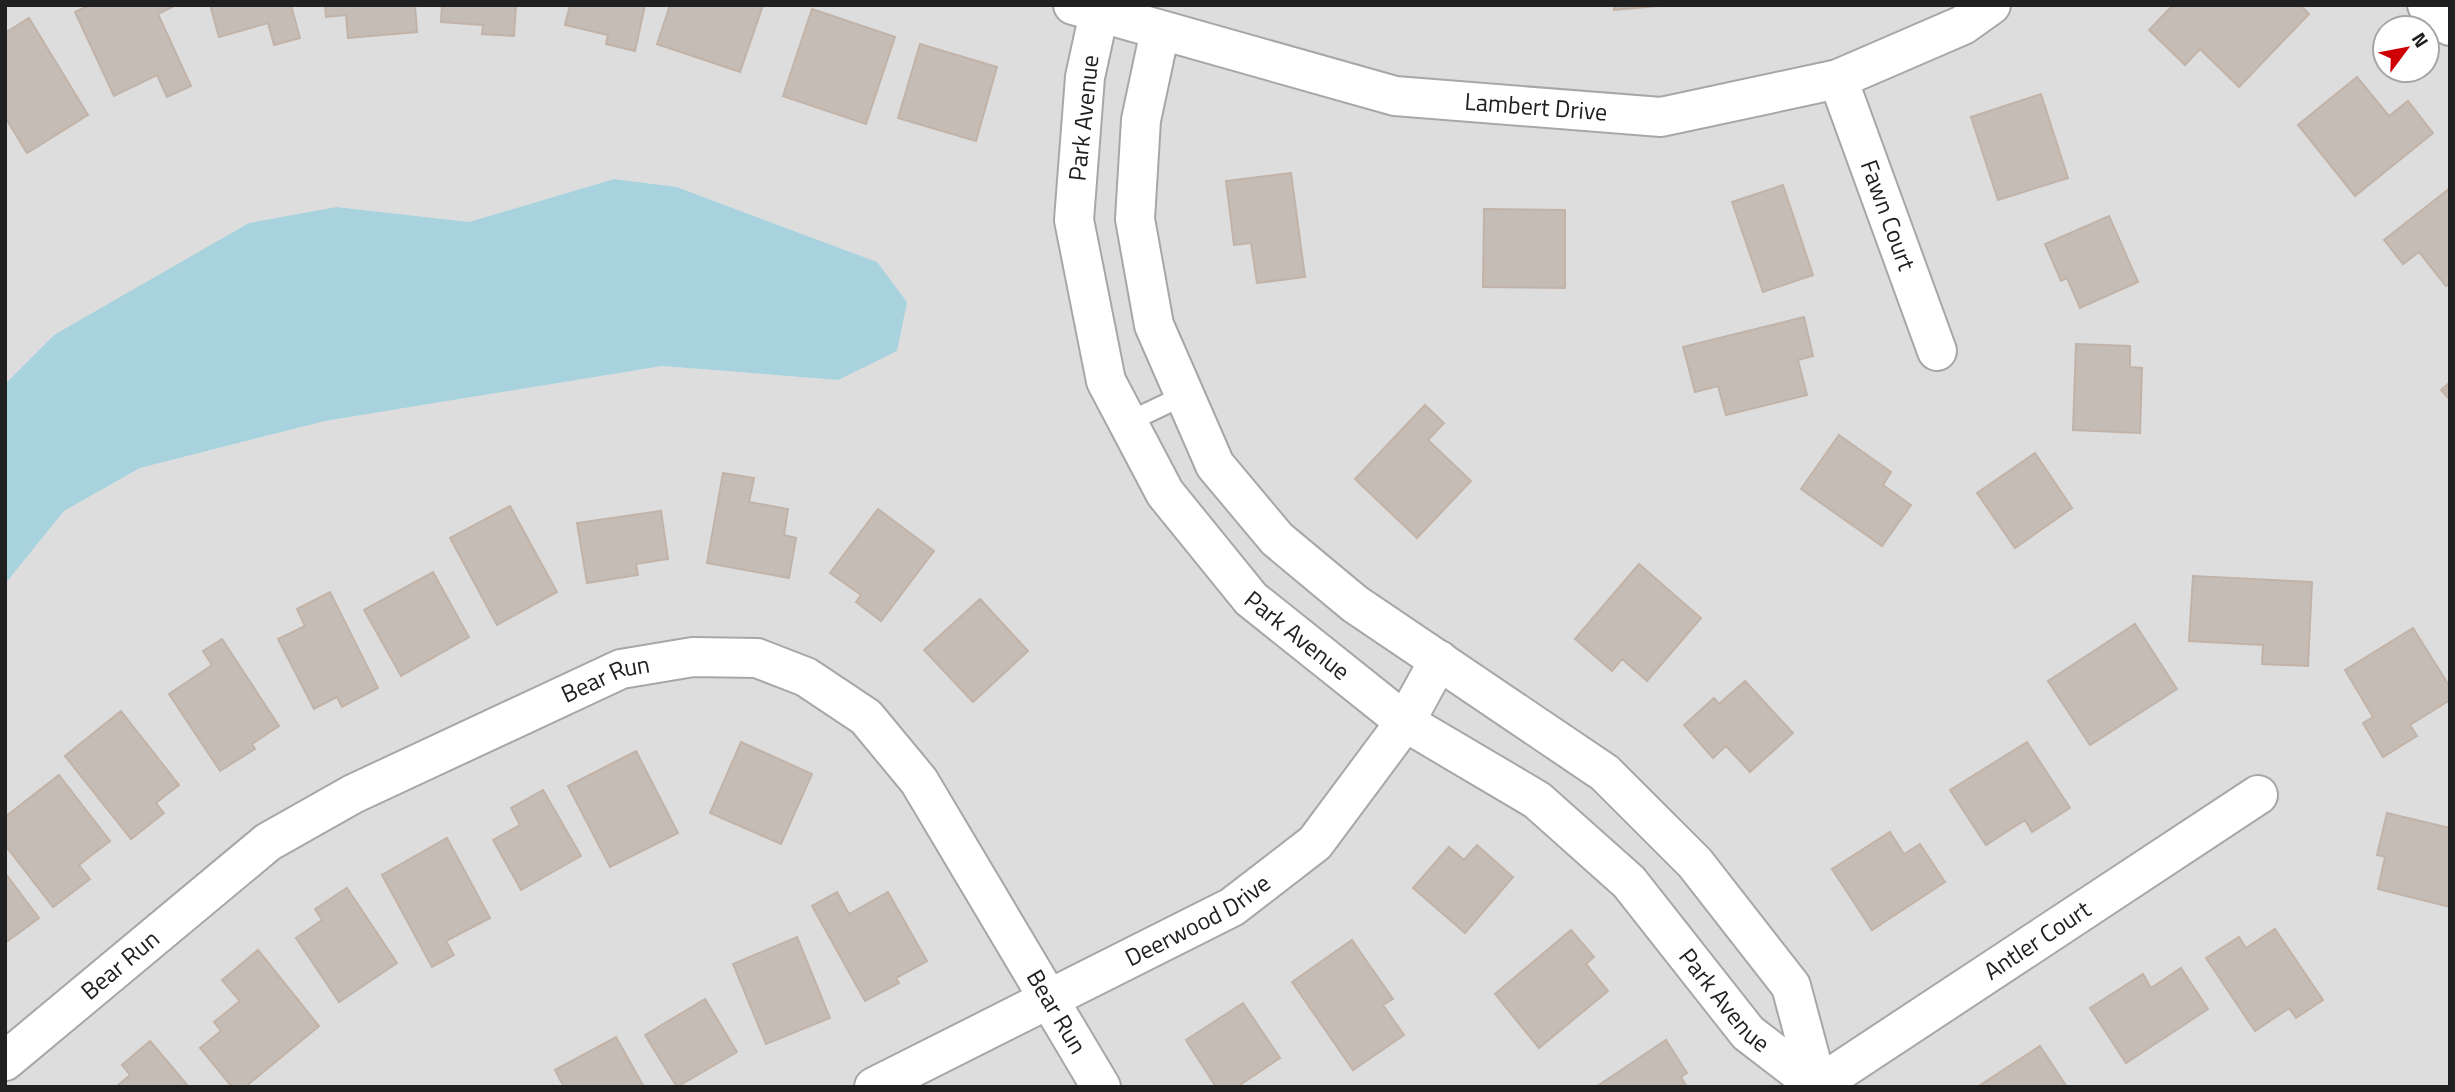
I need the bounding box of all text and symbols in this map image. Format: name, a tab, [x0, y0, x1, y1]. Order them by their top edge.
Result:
north arrow	[2371, 14, 2441, 84]
text: N	[2405, 26, 2437, 53]
street label: Park Avenue	[1059, 53, 1108, 183]
street label: Lambert Drive	[1463, 83, 1609, 130]
street label: Fawn Court	[1852, 155, 1925, 276]
street label: Park Avenue	[1237, 581, 1358, 688]
street label: Bear Run	[555, 646, 652, 711]
street label: Deerwood Drive	[1118, 865, 1277, 975]
street label: Antler Court	[1976, 891, 2098, 988]
street label: Bear Run	[72, 921, 167, 1008]
street label: Park Avenue	[1671, 940, 1778, 1061]
street label: Bear Run	[1018, 962, 1096, 1061]

